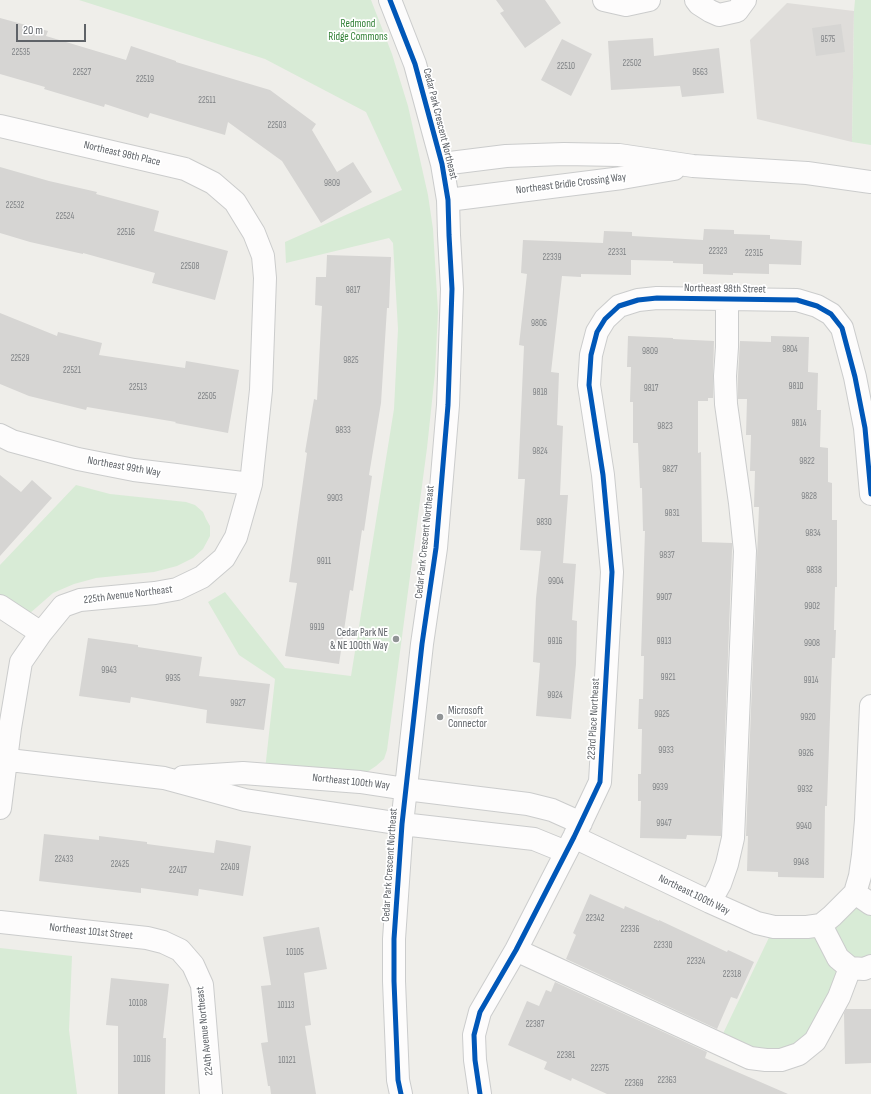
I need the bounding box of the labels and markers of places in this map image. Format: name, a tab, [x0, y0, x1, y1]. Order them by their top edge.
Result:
place label: Cedar Park NE & NE 100th Way	[330, 626, 388, 652]
marker: Cedar Park NE & NE 100th Way	[391, 634, 401, 644]
place label: Microsoft Connector	[448, 704, 487, 730]
marker: Microsoft Connector	[435, 712, 445, 722]

